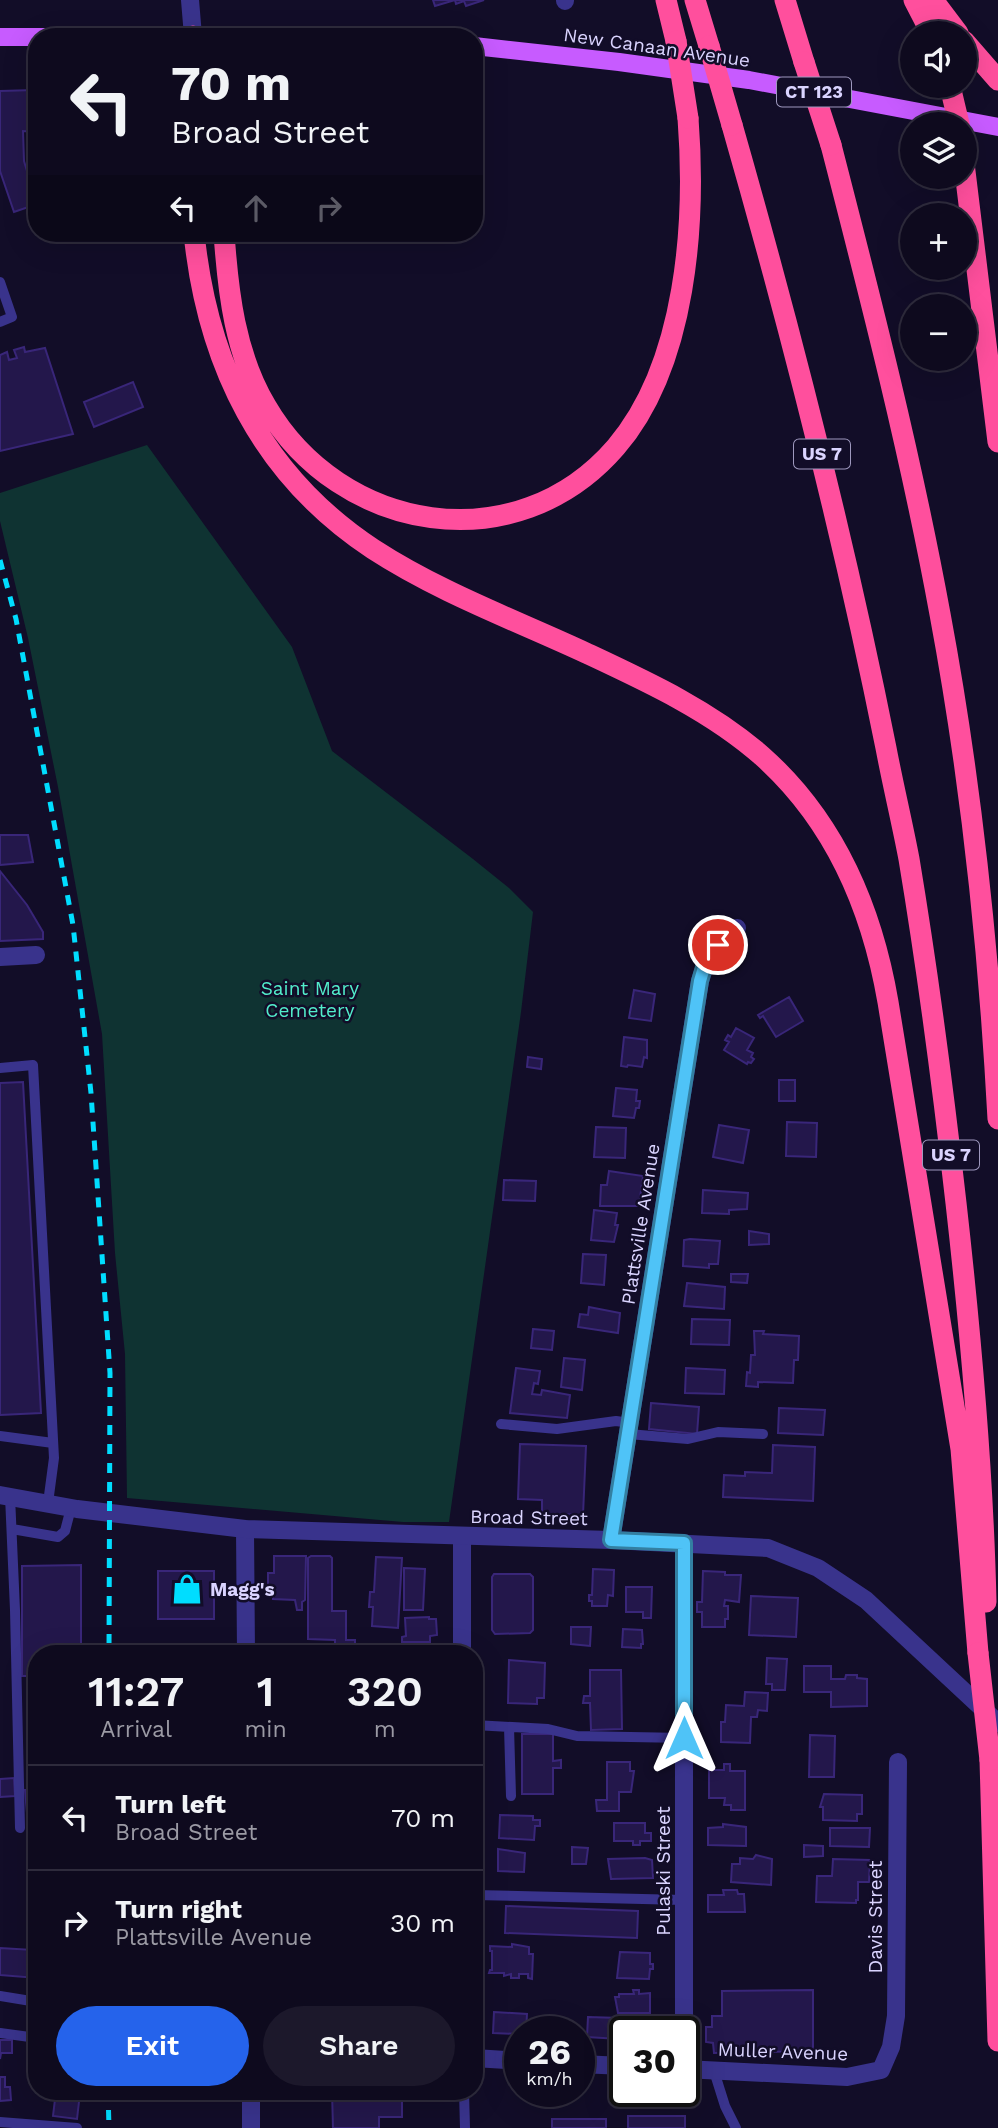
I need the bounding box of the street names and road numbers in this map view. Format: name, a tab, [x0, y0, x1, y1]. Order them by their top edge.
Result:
street label: New Canaan Avenue	[562, 23, 752, 72]
road number: CT 123	[777, 78, 851, 106]
road number: US 7	[794, 440, 850, 468]
road number: US 7	[923, 1140, 979, 1170]
street label: Plattsville Avenue	[616, 1142, 665, 1306]
street label: Broad Street	[470, 1505, 588, 1530]
street label: Pulaski Street	[652, 1806, 675, 1936]
street label: Davis Street	[864, 1861, 887, 1973]
street label: Muller Avenue	[717, 2038, 849, 2065]

